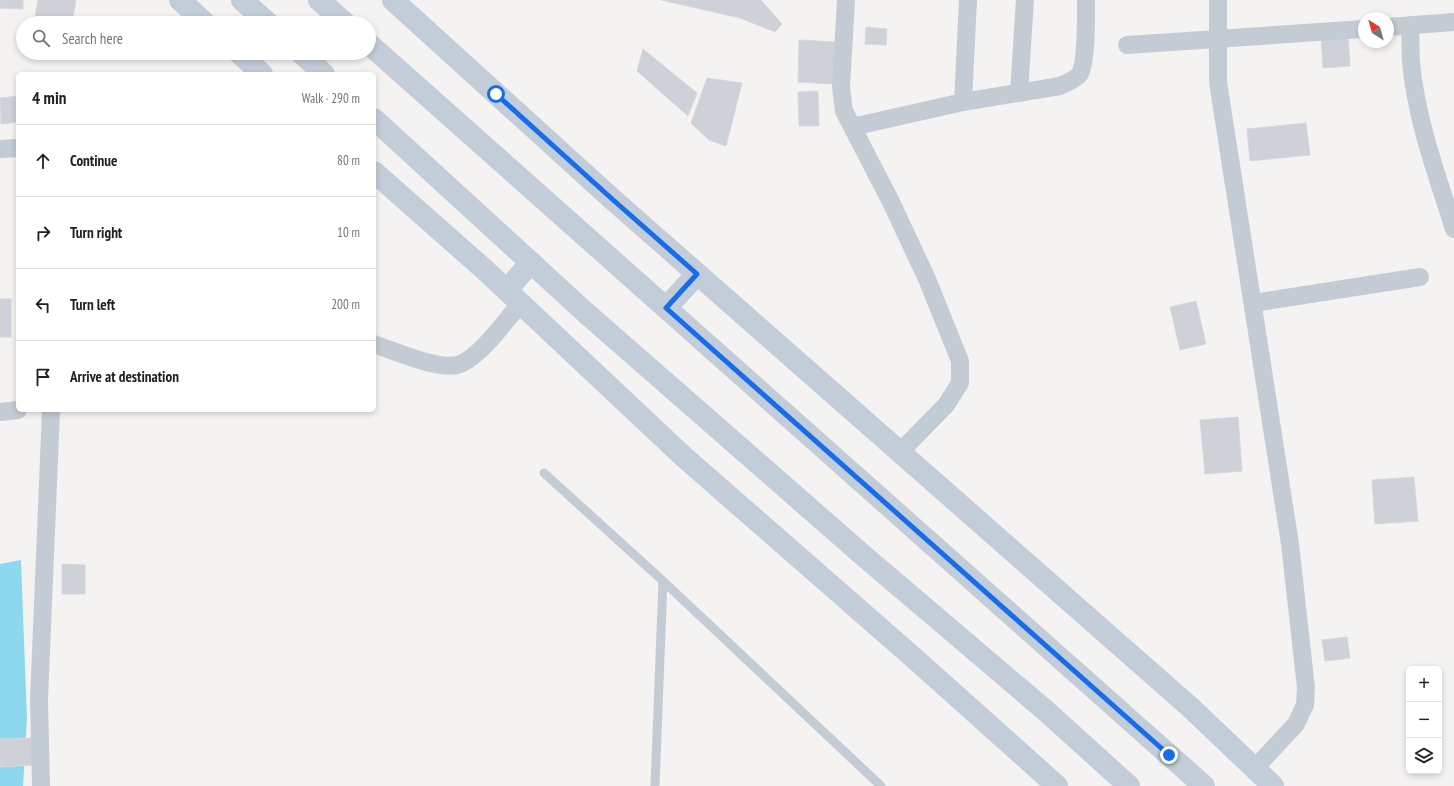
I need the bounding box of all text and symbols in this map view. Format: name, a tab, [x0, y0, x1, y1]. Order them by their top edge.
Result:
north arrow	[1358, 12, 1394, 48]
search box	[16, 16, 376, 60]
icon: search	[30, 27, 52, 49]
text: Search here	[62, 29, 123, 48]
route start	[487, 85, 505, 103]
text: 4 min	[32, 87, 66, 109]
text: Walk · 290 m	[302, 90, 360, 107]
icon: ahead	[32, 150, 54, 172]
text: Continue	[70, 151, 117, 170]
text: 80 m	[337, 152, 360, 169]
icon: right	[32, 222, 54, 244]
text: Turn right	[70, 223, 122, 242]
text: 10 m	[337, 224, 360, 241]
icon: left	[32, 294, 54, 316]
text: Turn left	[70, 295, 115, 314]
text: 200 m	[331, 296, 360, 313]
icon: arrive	[32, 366, 54, 388]
text: Arrive at destination	[70, 367, 179, 386]
map controls	[1406, 666, 1442, 774]
button: +	[1406, 666, 1442, 702]
button: −	[1406, 702, 1442, 738]
button: layers	[1406, 738, 1442, 774]
route end	[1160, 746, 1178, 764]

